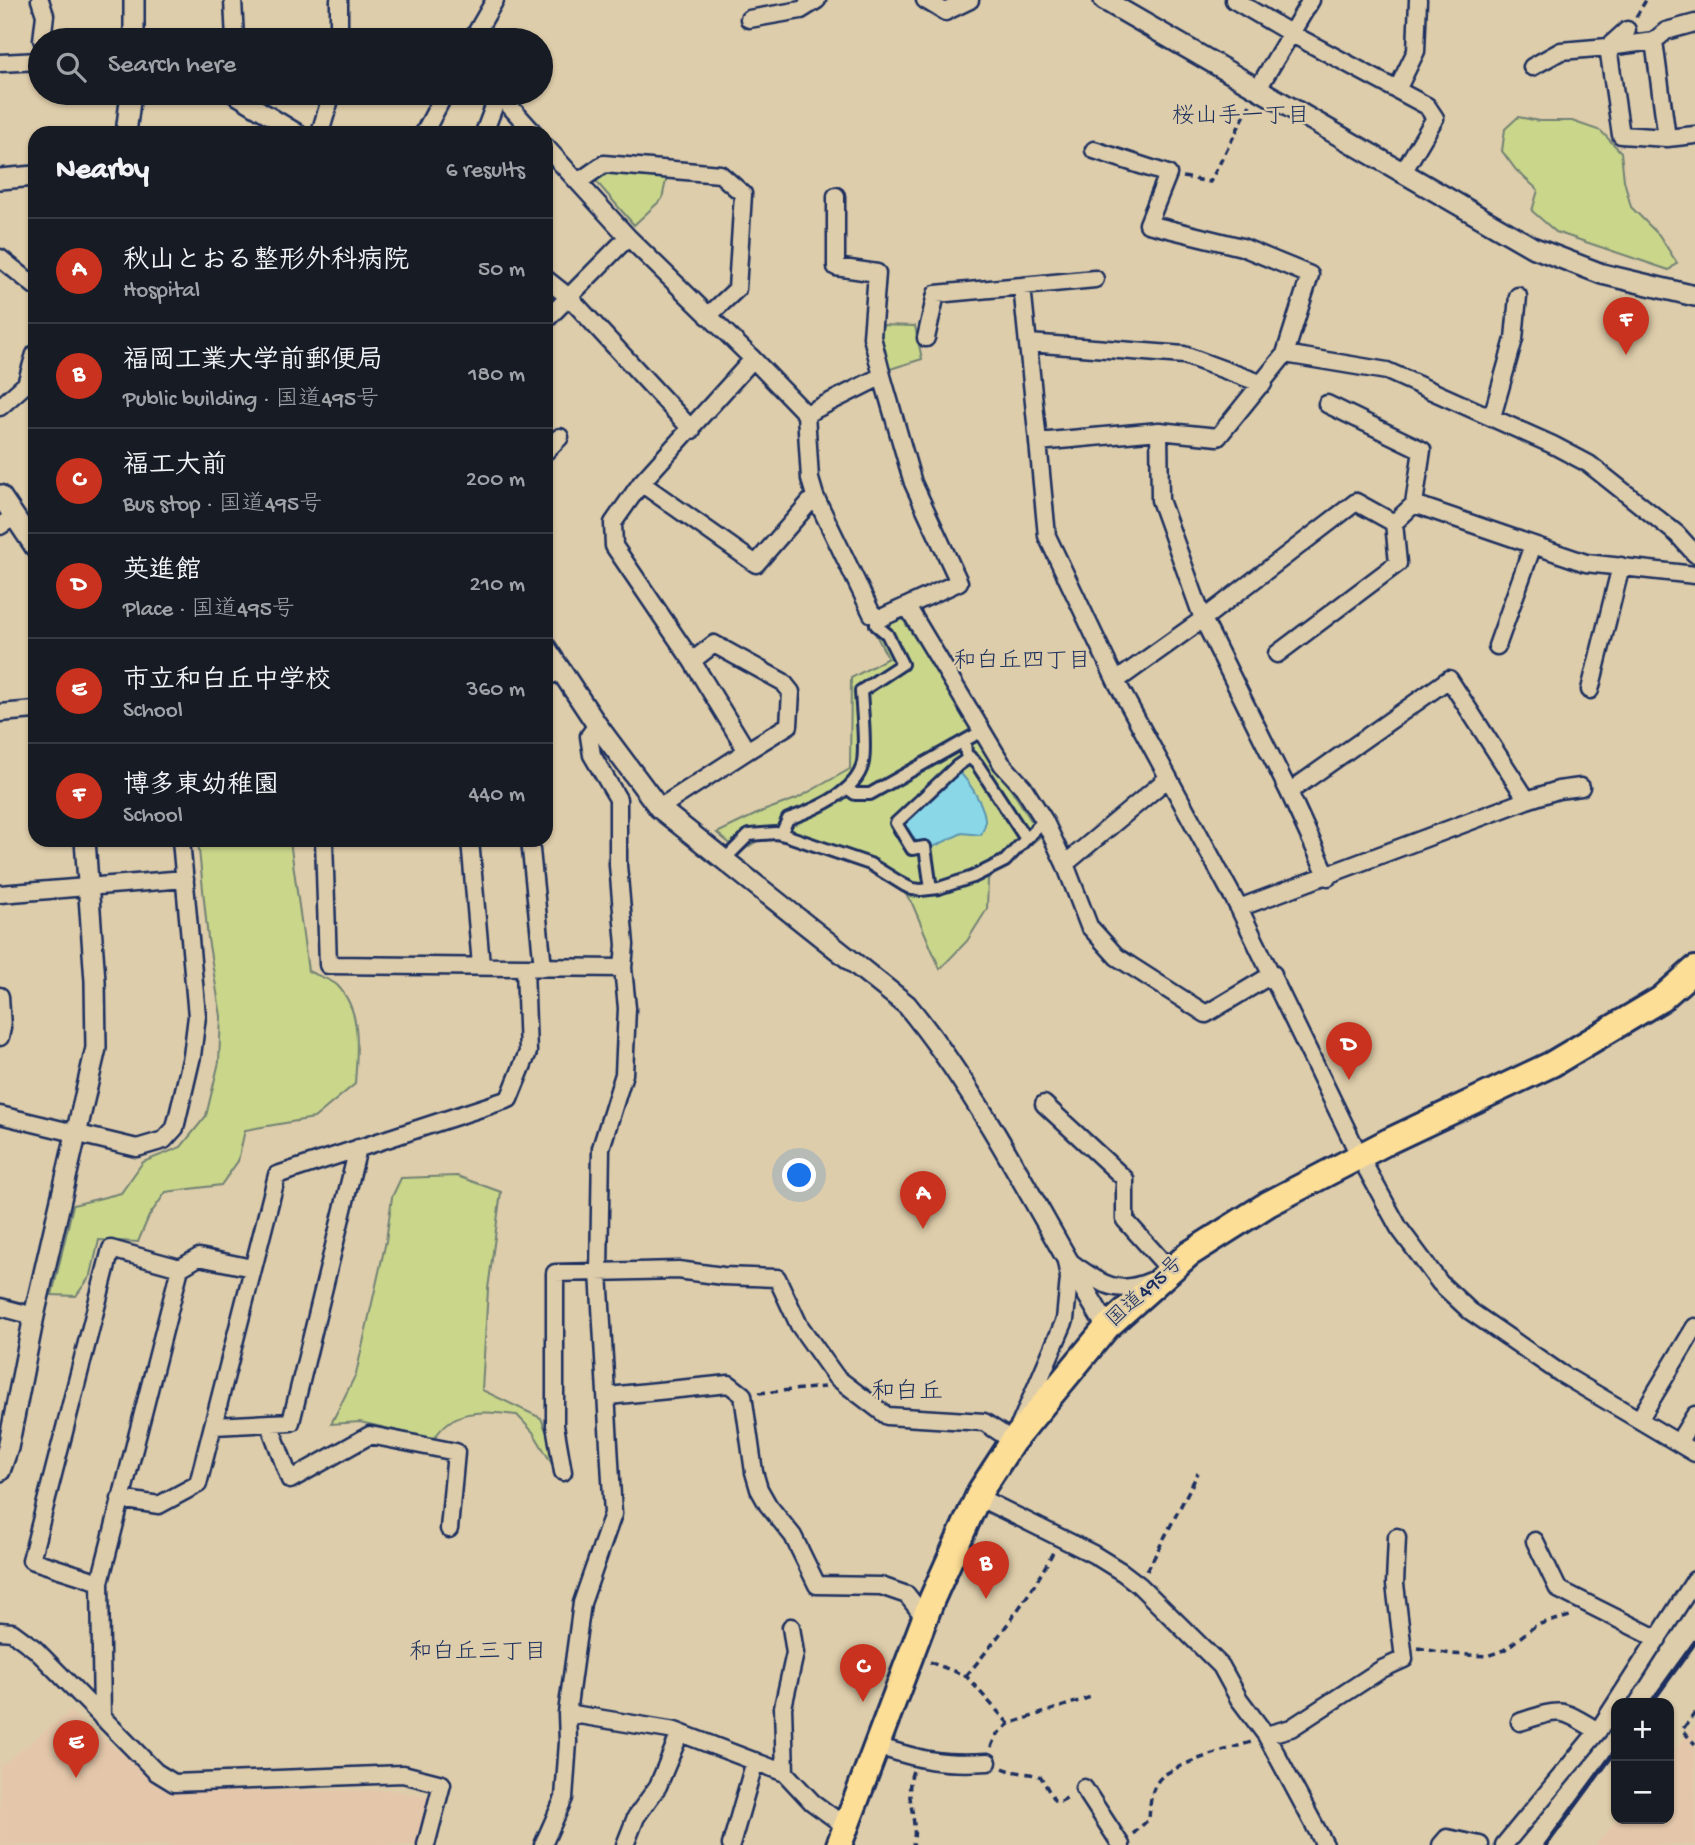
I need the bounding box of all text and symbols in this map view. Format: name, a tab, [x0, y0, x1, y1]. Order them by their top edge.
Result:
search box	[28, 28, 553, 105]
icon: search	[52, 48, 90, 86]
text: Search here	[108, 51, 236, 82]
district label: 桜山手一丁目	[1172, 103, 1310, 131]
text: Nearby	[56, 154, 149, 189]
text: 6 results	[446, 158, 525, 185]
text: 秋山とおる整形外科病院	[123, 247, 409, 278]
text: A	[72, 257, 86, 284]
text: 50 m	[478, 257, 525, 284]
text: Hospital	[123, 278, 200, 305]
pin: F	[1603, 297, 1649, 355]
text: 福岡工業大学前郵便局	[123, 347, 383, 378]
text: B	[73, 362, 85, 389]
text: 180 m	[468, 362, 525, 389]
text: Public building · 国道495号	[123, 387, 379, 414]
text: 福工大前	[123, 452, 227, 483]
text: C	[73, 467, 85, 494]
text: 200 m	[466, 467, 525, 494]
text: Bus stop · 国道495号	[123, 492, 322, 519]
text: 英進館	[123, 557, 201, 588]
text: D	[72, 572, 87, 599]
text: 210 m	[470, 572, 525, 599]
text: Place · 国道495号	[123, 597, 295, 624]
district label: 和白丘四丁目	[953, 648, 1091, 676]
text: 市立和白丘中学校	[123, 667, 331, 698]
text: E	[72, 677, 86, 704]
text: 360 m	[467, 677, 525, 704]
text: School	[123, 698, 183, 725]
text: 博多東幼稚園	[123, 772, 279, 803]
text: F	[73, 782, 85, 809]
text: 440 m	[468, 782, 525, 809]
text: School	[123, 803, 183, 830]
pin: D	[1326, 1022, 1372, 1080]
your location	[782, 1158, 816, 1192]
pin: A	[900, 1171, 946, 1229]
street label: 国道495号	[1102, 1251, 1189, 1334]
district label: 和白丘	[871, 1378, 943, 1408]
pin: B	[963, 1541, 1009, 1599]
district label: 和白丘三丁目	[409, 1639, 547, 1667]
pin: C	[840, 1644, 886, 1702]
map controls	[1611, 1698, 1674, 1824]
button: +	[1611, 1698, 1674, 1761]
pin: E	[53, 1720, 99, 1778]
button: −	[1611, 1761, 1674, 1824]

